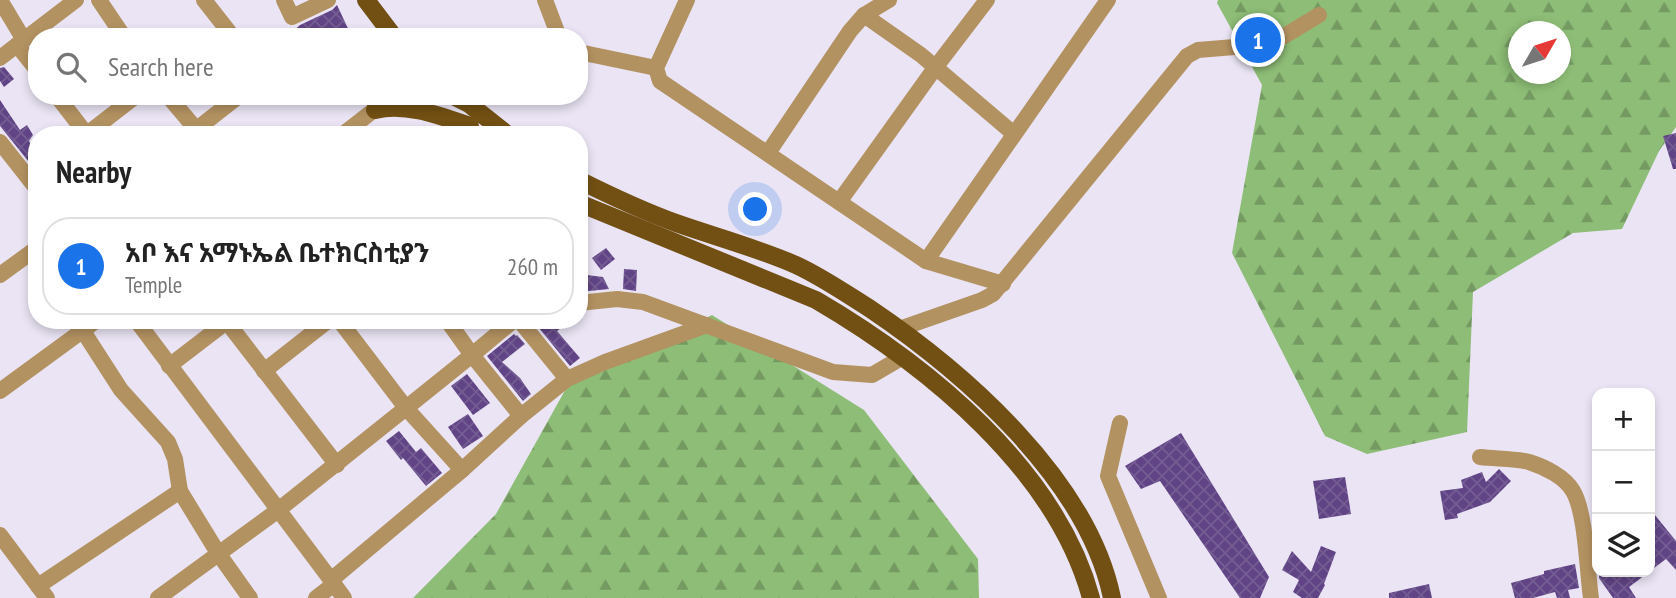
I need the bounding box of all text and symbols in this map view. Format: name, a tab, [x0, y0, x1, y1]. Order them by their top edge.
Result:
pin: 1	[1235, 14, 1281, 66]
north arrow	[1508, 21, 1571, 84]
search box	[28, 28, 588, 105]
icon: search	[52, 48, 90, 86]
text: Search here	[108, 50, 214, 83]
text: Nearby	[56, 152, 131, 191]
your location	[738, 192, 772, 226]
text: አቦ እና አማኑኤል ቤተክርስቲያን	[125, 236, 430, 269]
text: 1	[76, 252, 87, 281]
text: 260 m	[507, 252, 558, 281]
text: Temple	[125, 270, 182, 299]
map controls	[1592, 388, 1655, 577]
button: +	[1592, 388, 1655, 451]
button: −	[1592, 451, 1655, 514]
button: layers	[1592, 514, 1655, 577]

